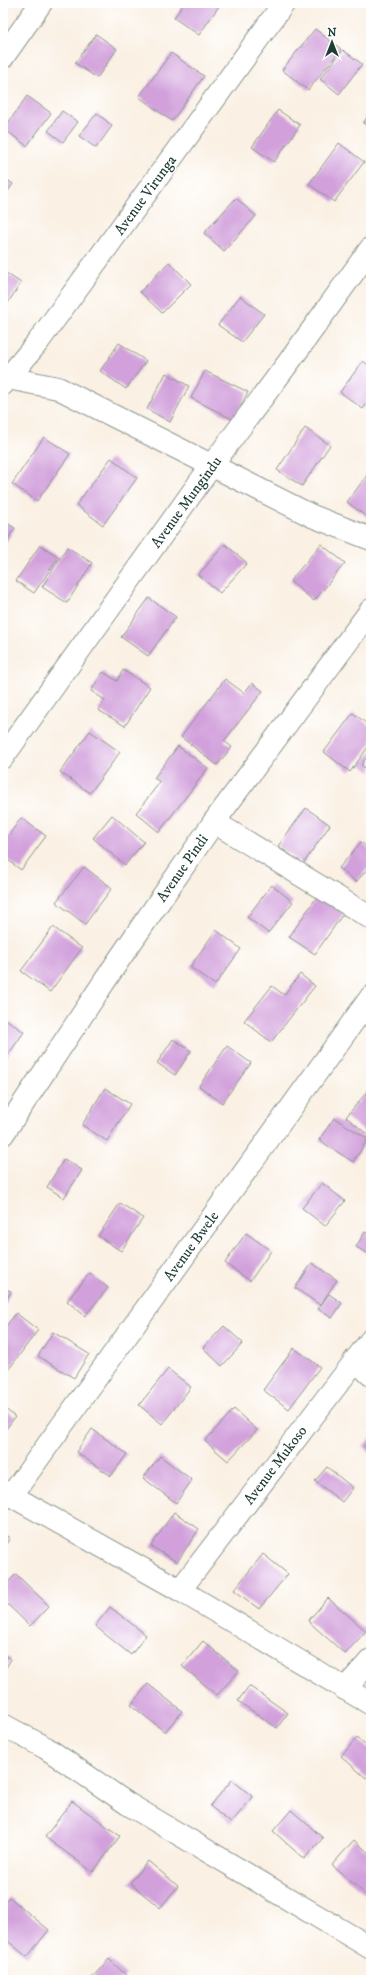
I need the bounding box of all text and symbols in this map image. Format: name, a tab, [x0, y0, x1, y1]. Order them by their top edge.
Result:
north arrow	[312, 22, 352, 62]
text: N	[327, 26, 337, 40]
street label: Avenue Virunga	[110, 151, 181, 239]
street label: Avenue Mungindu	[147, 453, 226, 552]
street label: Avenue Pindi	[152, 831, 213, 906]
street label: Avenue Bwele	[160, 1207, 223, 1285]
street label: Avenue Mukoso	[239, 1422, 311, 1509]

